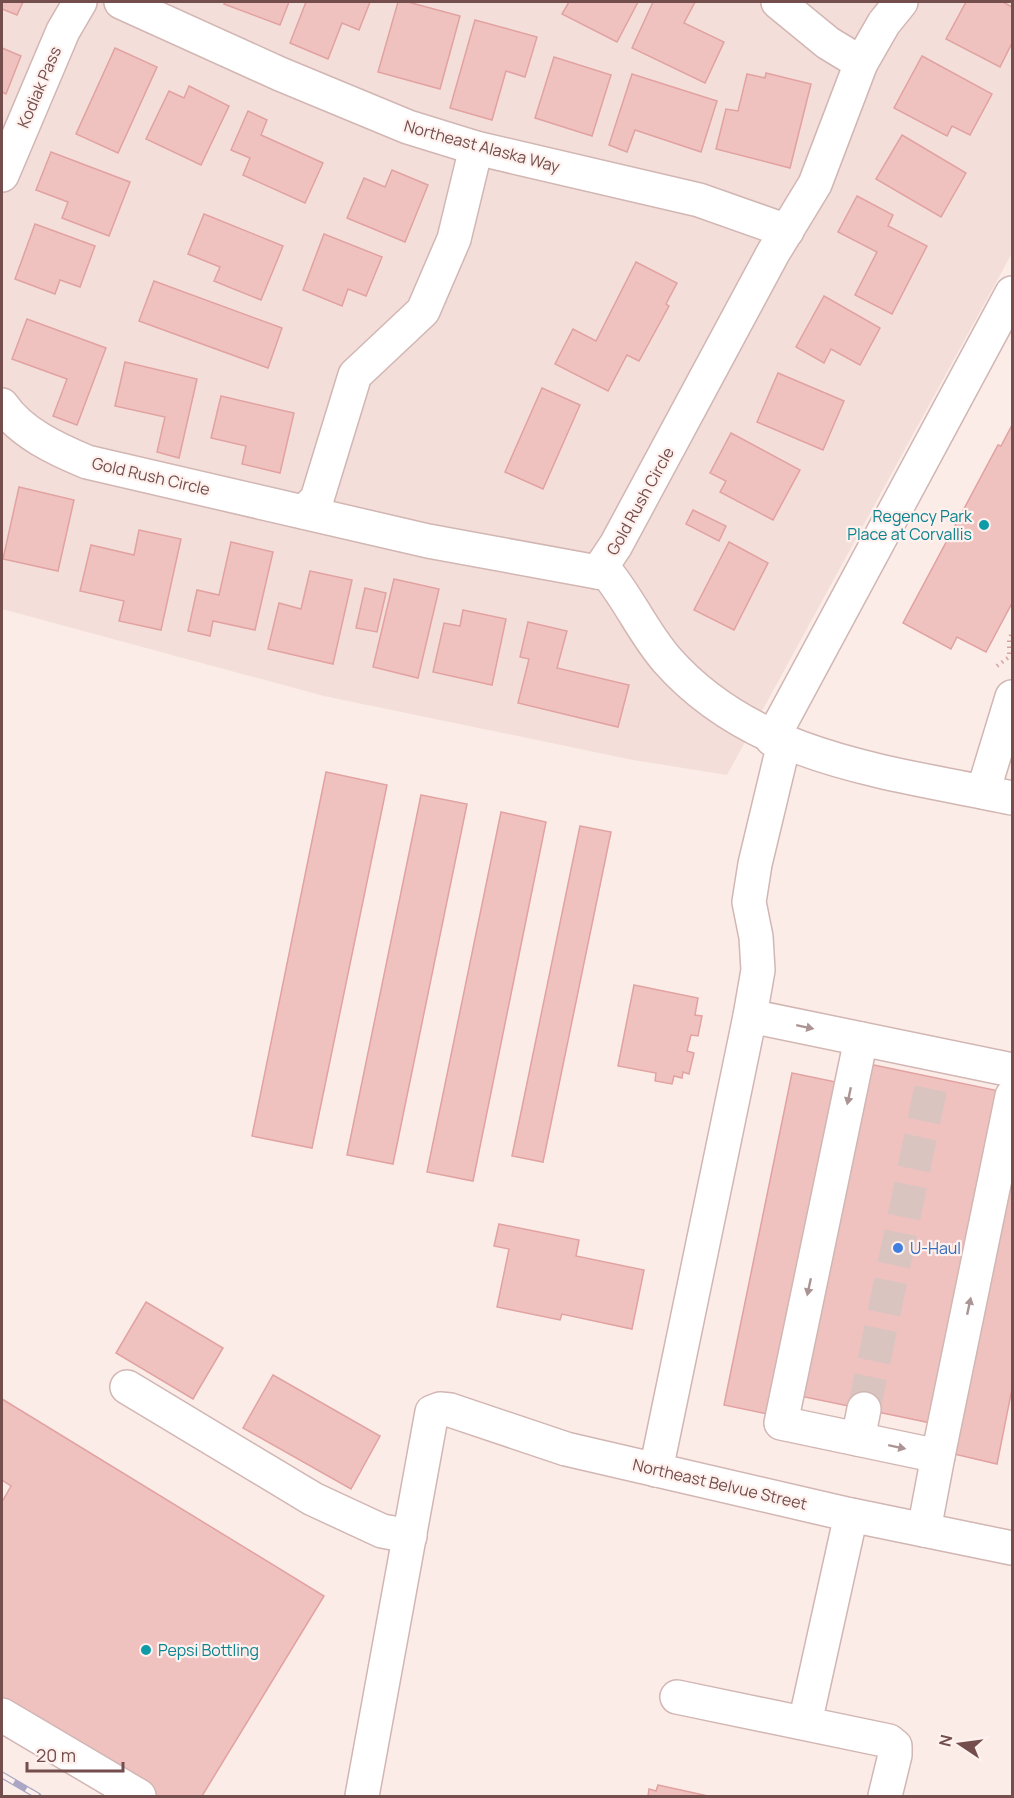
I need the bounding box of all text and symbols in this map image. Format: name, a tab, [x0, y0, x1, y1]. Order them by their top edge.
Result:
street label: Kodiak Pass	[12, 43, 66, 131]
street label: Northeast Alaska Way	[402, 115, 563, 178]
street label: Gold Rush Circle	[601, 443, 679, 559]
street label: Gold Rush Circle	[90, 452, 212, 500]
place label: Regency Park Place at Corvallis	[847, 505, 973, 545]
marker: Regency Park Place at Corvallis	[977, 518, 991, 532]
one-way arrow	[796, 1023, 815, 1032]
one-way arrow	[844, 1087, 853, 1106]
place label: U-Haul	[910, 1237, 961, 1259]
marker: U-Haul	[891, 1241, 905, 1255]
one-way arrow	[804, 1278, 813, 1297]
one-way arrow	[965, 1296, 974, 1315]
one-way arrow	[888, 1443, 907, 1452]
street label: Northeast Belvue Street	[631, 1453, 809, 1515]
place label: Pepsi Bottling	[158, 1639, 259, 1661]
marker: Pepsi Bottling	[139, 1643, 153, 1657]
north arrow	[930, 1714, 990, 1774]
text: N	[933, 1733, 957, 1749]
scale bar	[27, 1735, 123, 1773]
text: 20 m	[36, 1743, 76, 1767]

